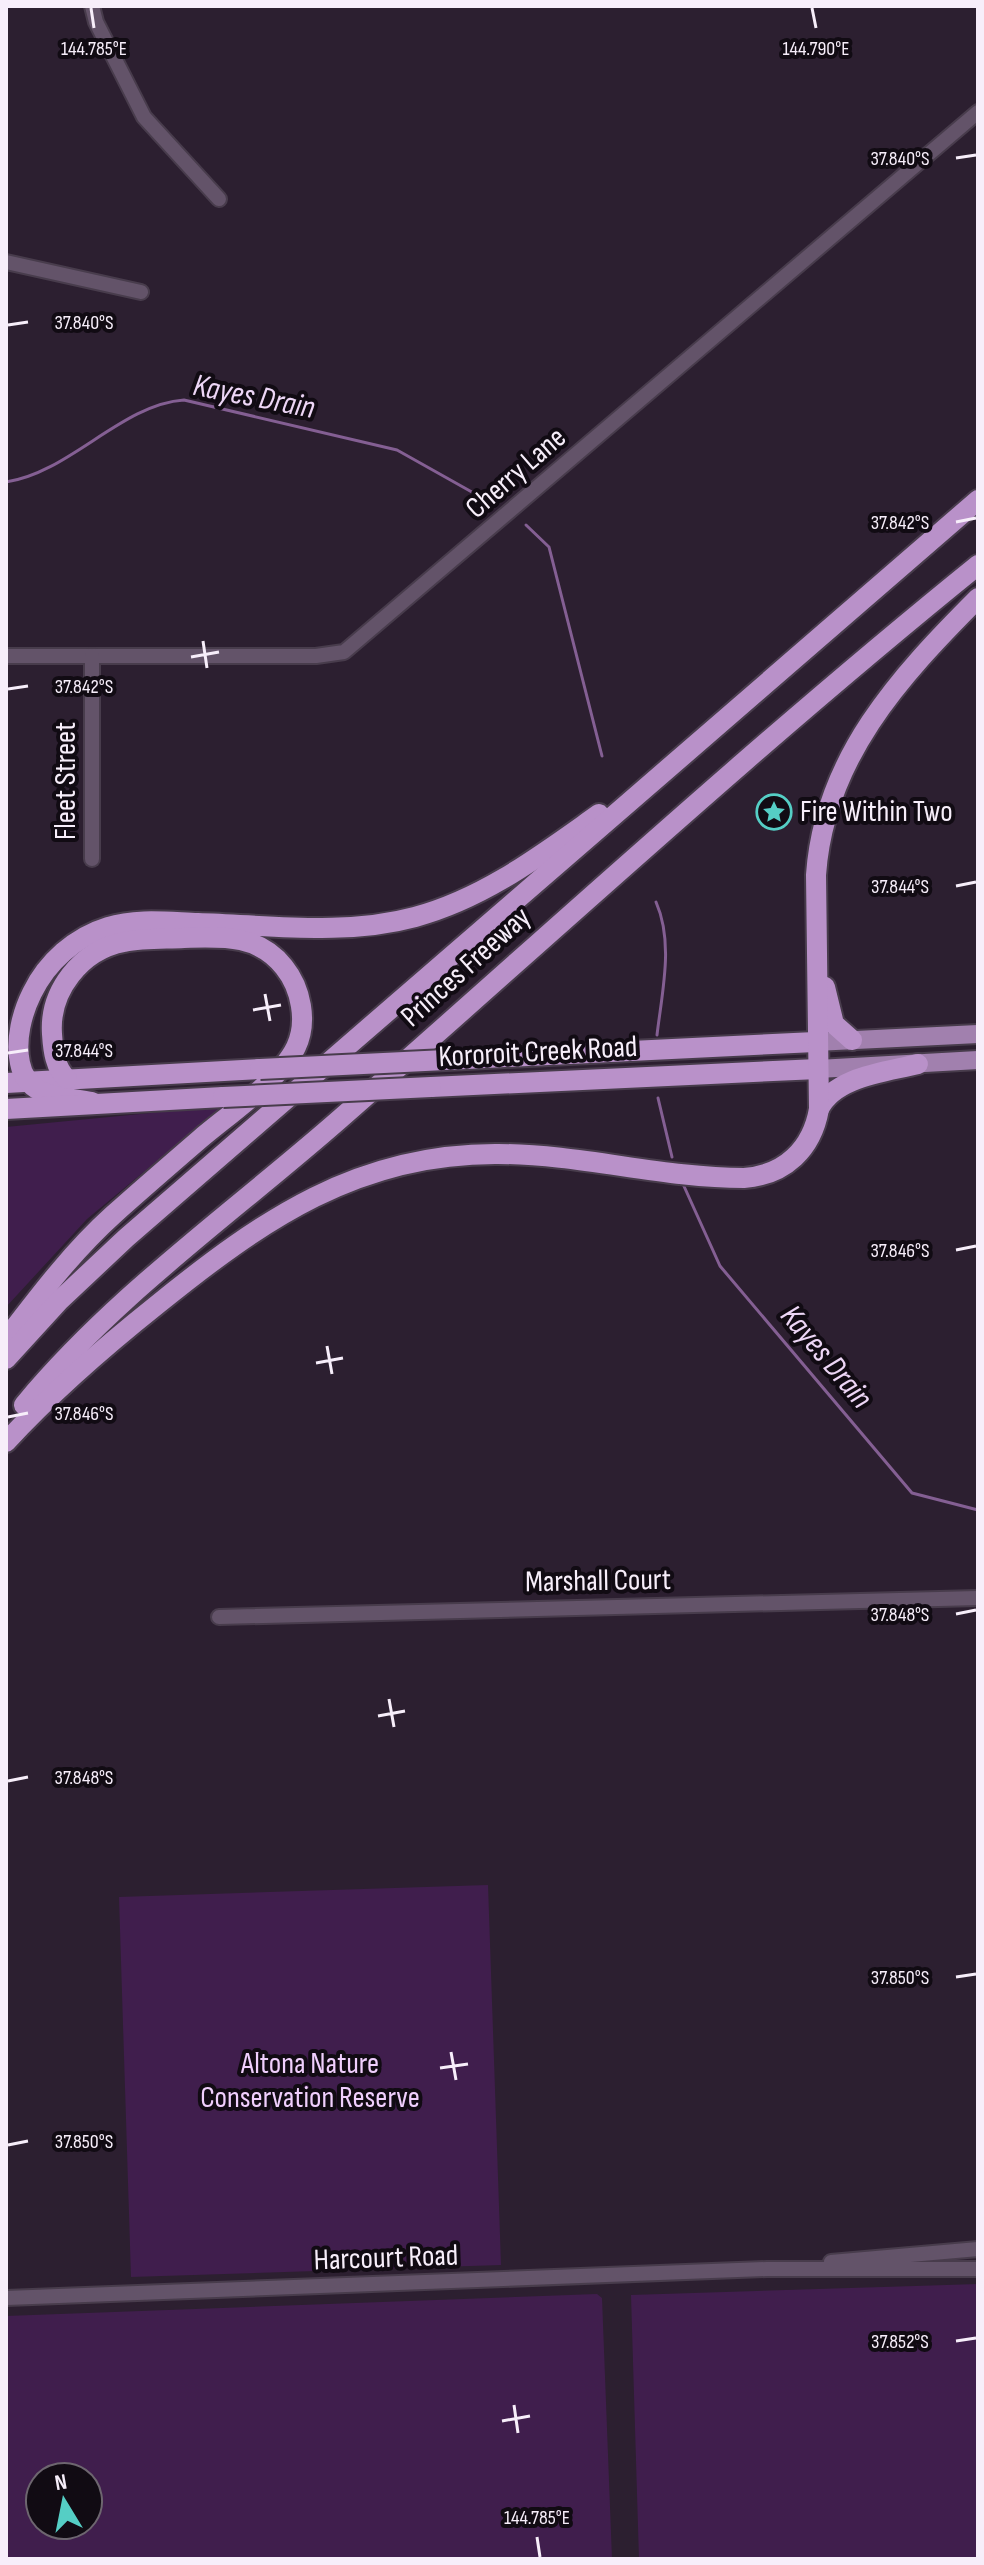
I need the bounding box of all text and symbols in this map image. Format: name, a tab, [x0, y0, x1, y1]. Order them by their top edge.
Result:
text: 144.785°E	[61, 37, 127, 61]
text: 144.790°E	[783, 37, 849, 61]
text: 37.840°S	[870, 147, 930, 171]
text: 37.840°S	[54, 311, 114, 335]
water label: Kayes Drain	[190, 366, 318, 428]
street label: Cherry Lane	[459, 420, 573, 526]
text: 37.842°S	[871, 511, 929, 535]
text: 37.842°S	[55, 675, 113, 699]
street label: Fleet Street	[48, 722, 84, 840]
place icon: Fire Within Two	[755, 793, 793, 831]
place label: Fire Within Two	[800, 794, 953, 830]
text: 37.844°S	[871, 875, 929, 899]
street label: Princes Freeway	[394, 899, 539, 1035]
street label: Kororoit Creek Road	[438, 1029, 638, 1075]
text: 37.844°S	[55, 1039, 113, 1063]
text: 37.846°S	[870, 1239, 930, 1263]
water label: Kayes Drain	[771, 1297, 881, 1417]
text: 37.846°S	[54, 1402, 114, 1426]
street label: Marshall Court	[525, 1562, 671, 1600]
text: 37.848°S	[871, 1603, 929, 1627]
text: 37.848°S	[55, 1766, 113, 1790]
text: 37.850°S	[871, 1966, 929, 1990]
park label: Altona Nature Conservation Reserve	[200, 2046, 420, 2116]
text: 37.850°S	[55, 2130, 113, 2154]
street label: Harcourt Road	[313, 2237, 459, 2279]
text: 37.852°S	[871, 2330, 929, 2354]
north arrow	[24, 2461, 104, 2541]
text: N	[53, 2468, 69, 2497]
text: 144.785°E	[504, 2506, 570, 2530]

